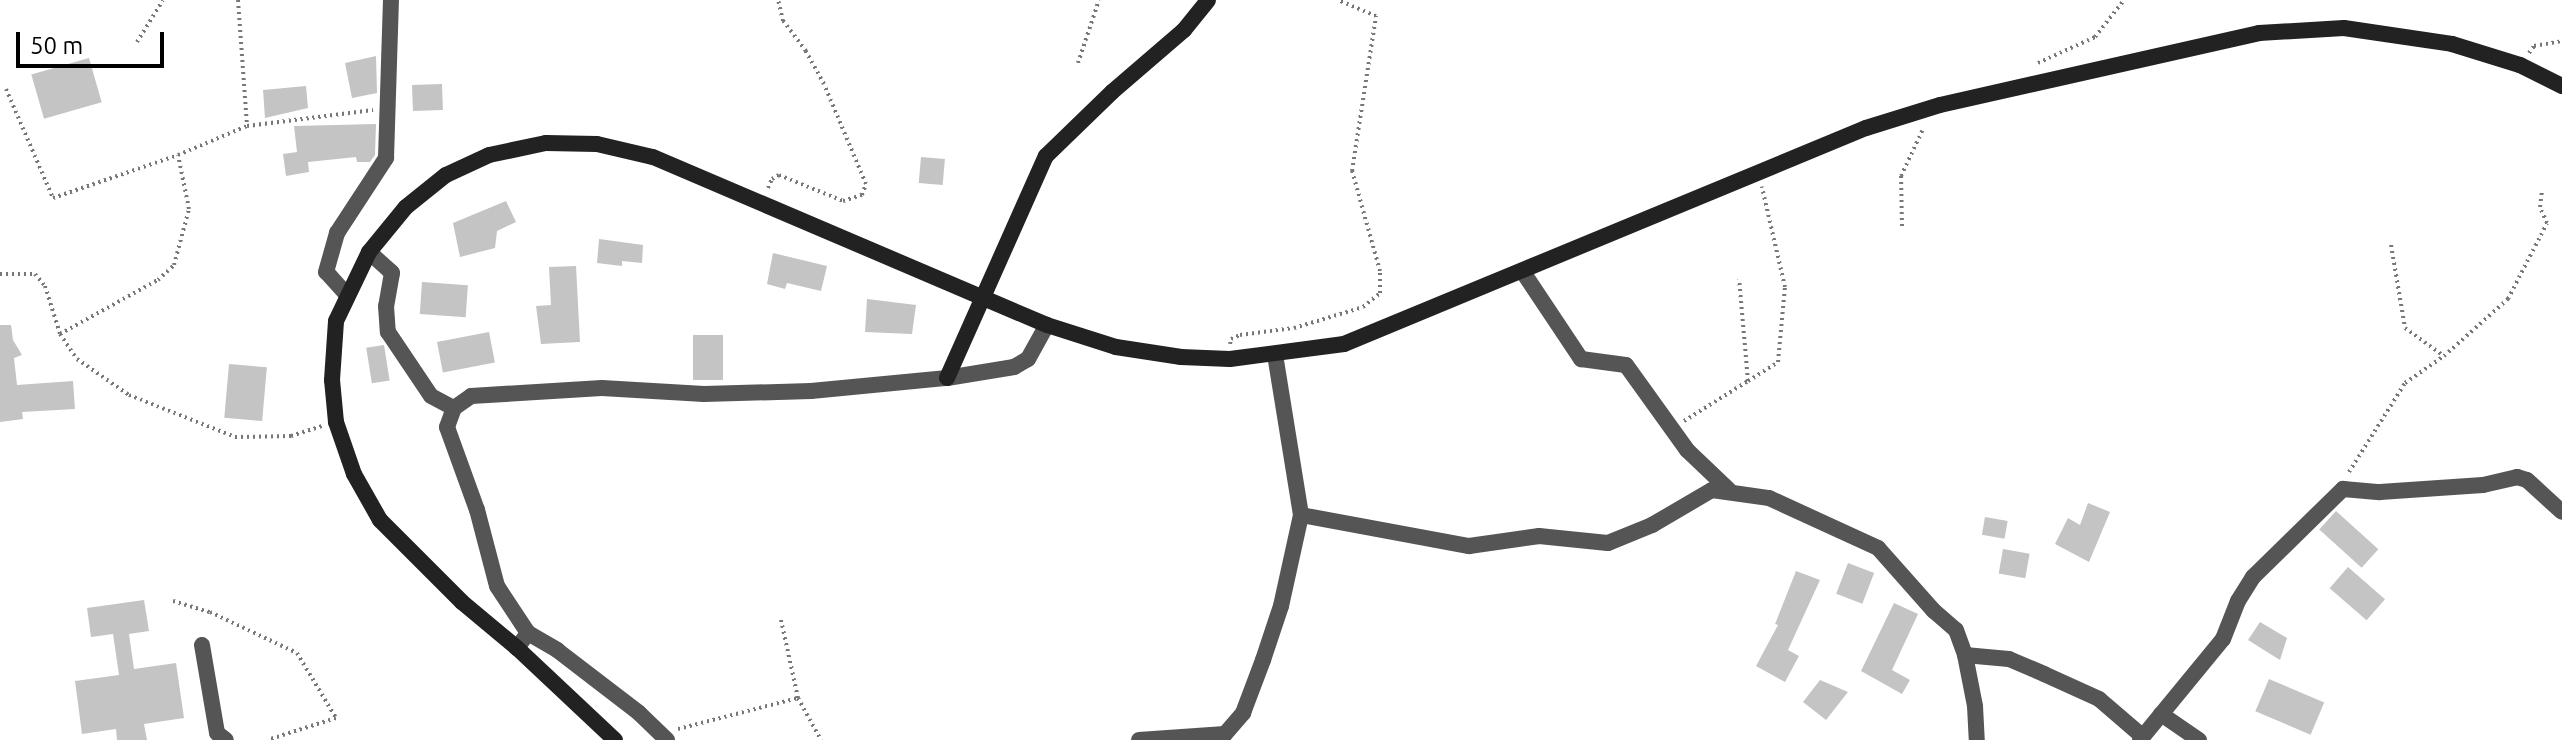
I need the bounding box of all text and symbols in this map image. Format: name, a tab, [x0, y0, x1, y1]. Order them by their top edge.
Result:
scale bar	[20, 16, 168, 66]
text: 50 m	[30, 32, 83, 59]

